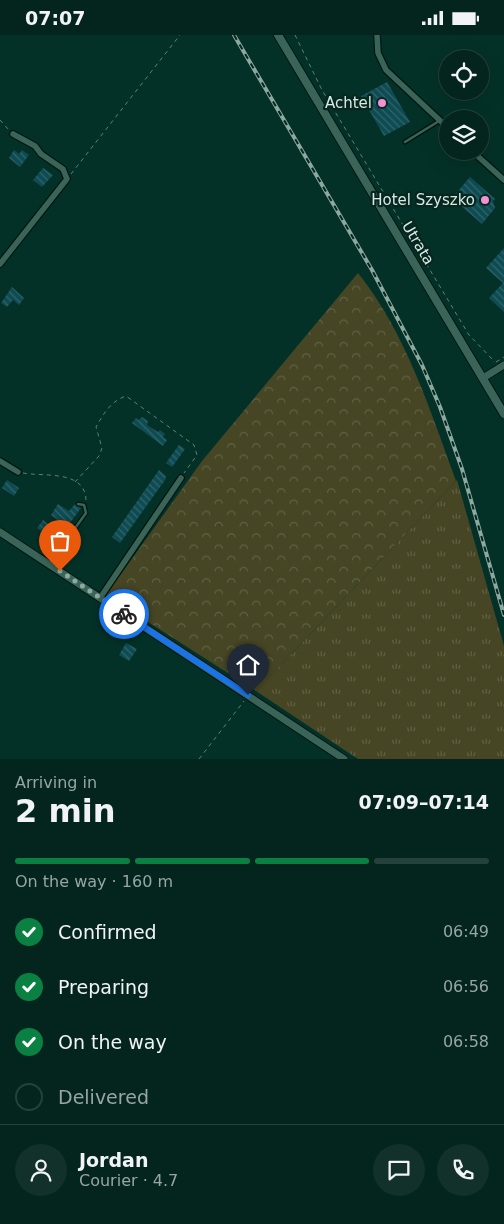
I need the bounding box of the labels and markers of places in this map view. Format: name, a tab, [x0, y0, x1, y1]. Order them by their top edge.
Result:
place label: Achtel	[325, 94, 372, 112]
marker: Achtel	[376, 97, 388, 109]
place label: Hotel Szyszko	[371, 191, 475, 209]
marker: Hotel Szyszko	[479, 194, 491, 206]
pin	[39, 520, 81, 571]
pin	[227, 644, 269, 695]

